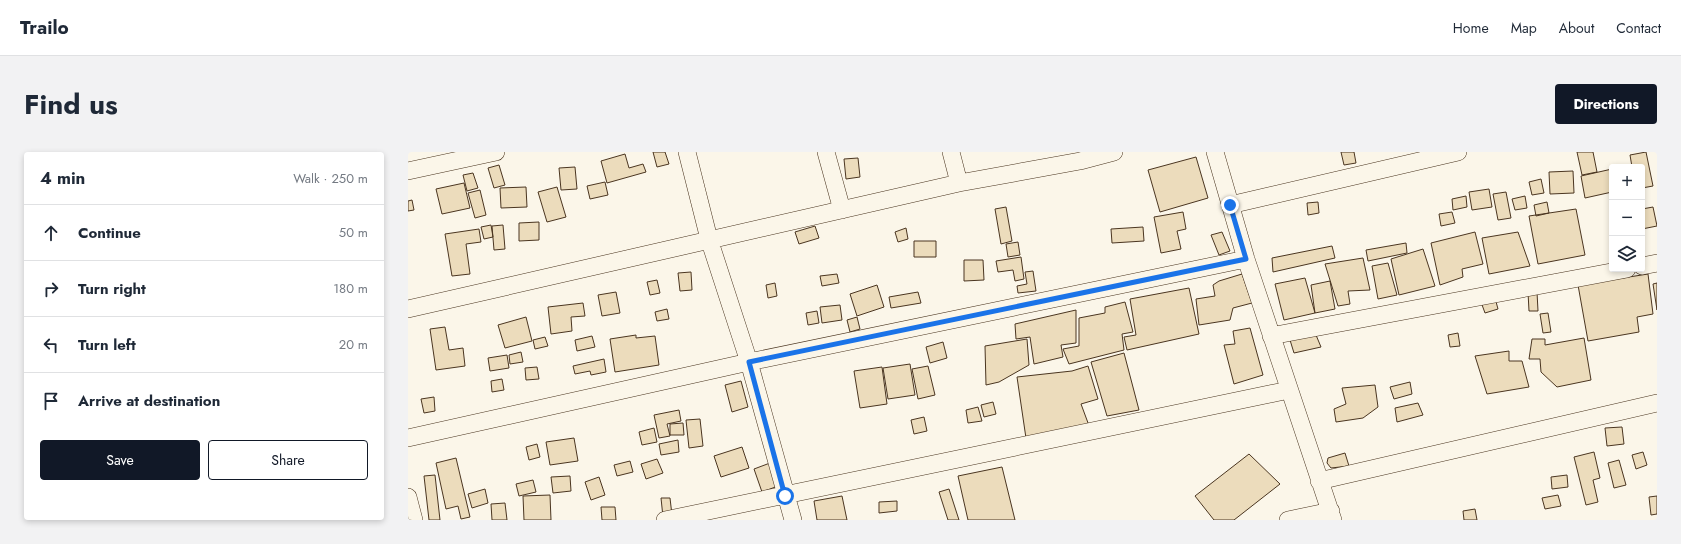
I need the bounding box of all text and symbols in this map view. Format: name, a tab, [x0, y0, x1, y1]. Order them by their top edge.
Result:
text: Trailo	[20, 14, 69, 41]
text: Home	[1453, 18, 1489, 38]
text: Map	[1511, 18, 1537, 38]
text: About	[1559, 18, 1594, 38]
text: Contact	[1616, 18, 1661, 38]
text: Find us	[24, 84, 118, 125]
button: Directions	[1555, 84, 1657, 124]
map controls	[1609, 164, 1645, 272]
button: +	[1609, 164, 1645, 200]
text: 4 min	[40, 166, 85, 190]
text: Walk · 250 m	[293, 169, 368, 188]
route end	[1221, 196, 1239, 214]
button: −	[1609, 200, 1645, 236]
icon: ahead	[40, 222, 62, 244]
text: Continue	[78, 222, 141, 244]
text: 50 m	[339, 223, 368, 242]
button: layers	[1609, 236, 1645, 272]
icon: right	[40, 278, 62, 300]
text: Turn right	[78, 278, 146, 300]
text: 180 m	[333, 279, 368, 298]
icon: left	[40, 334, 62, 356]
text: Turn left	[78, 334, 136, 356]
text: 20 m	[339, 335, 368, 354]
icon: arrive	[40, 390, 62, 412]
text: Arrive at destination	[78, 390, 220, 412]
button: Save	[40, 440, 200, 480]
button: Share	[208, 440, 368, 480]
route start	[776, 487, 794, 505]

